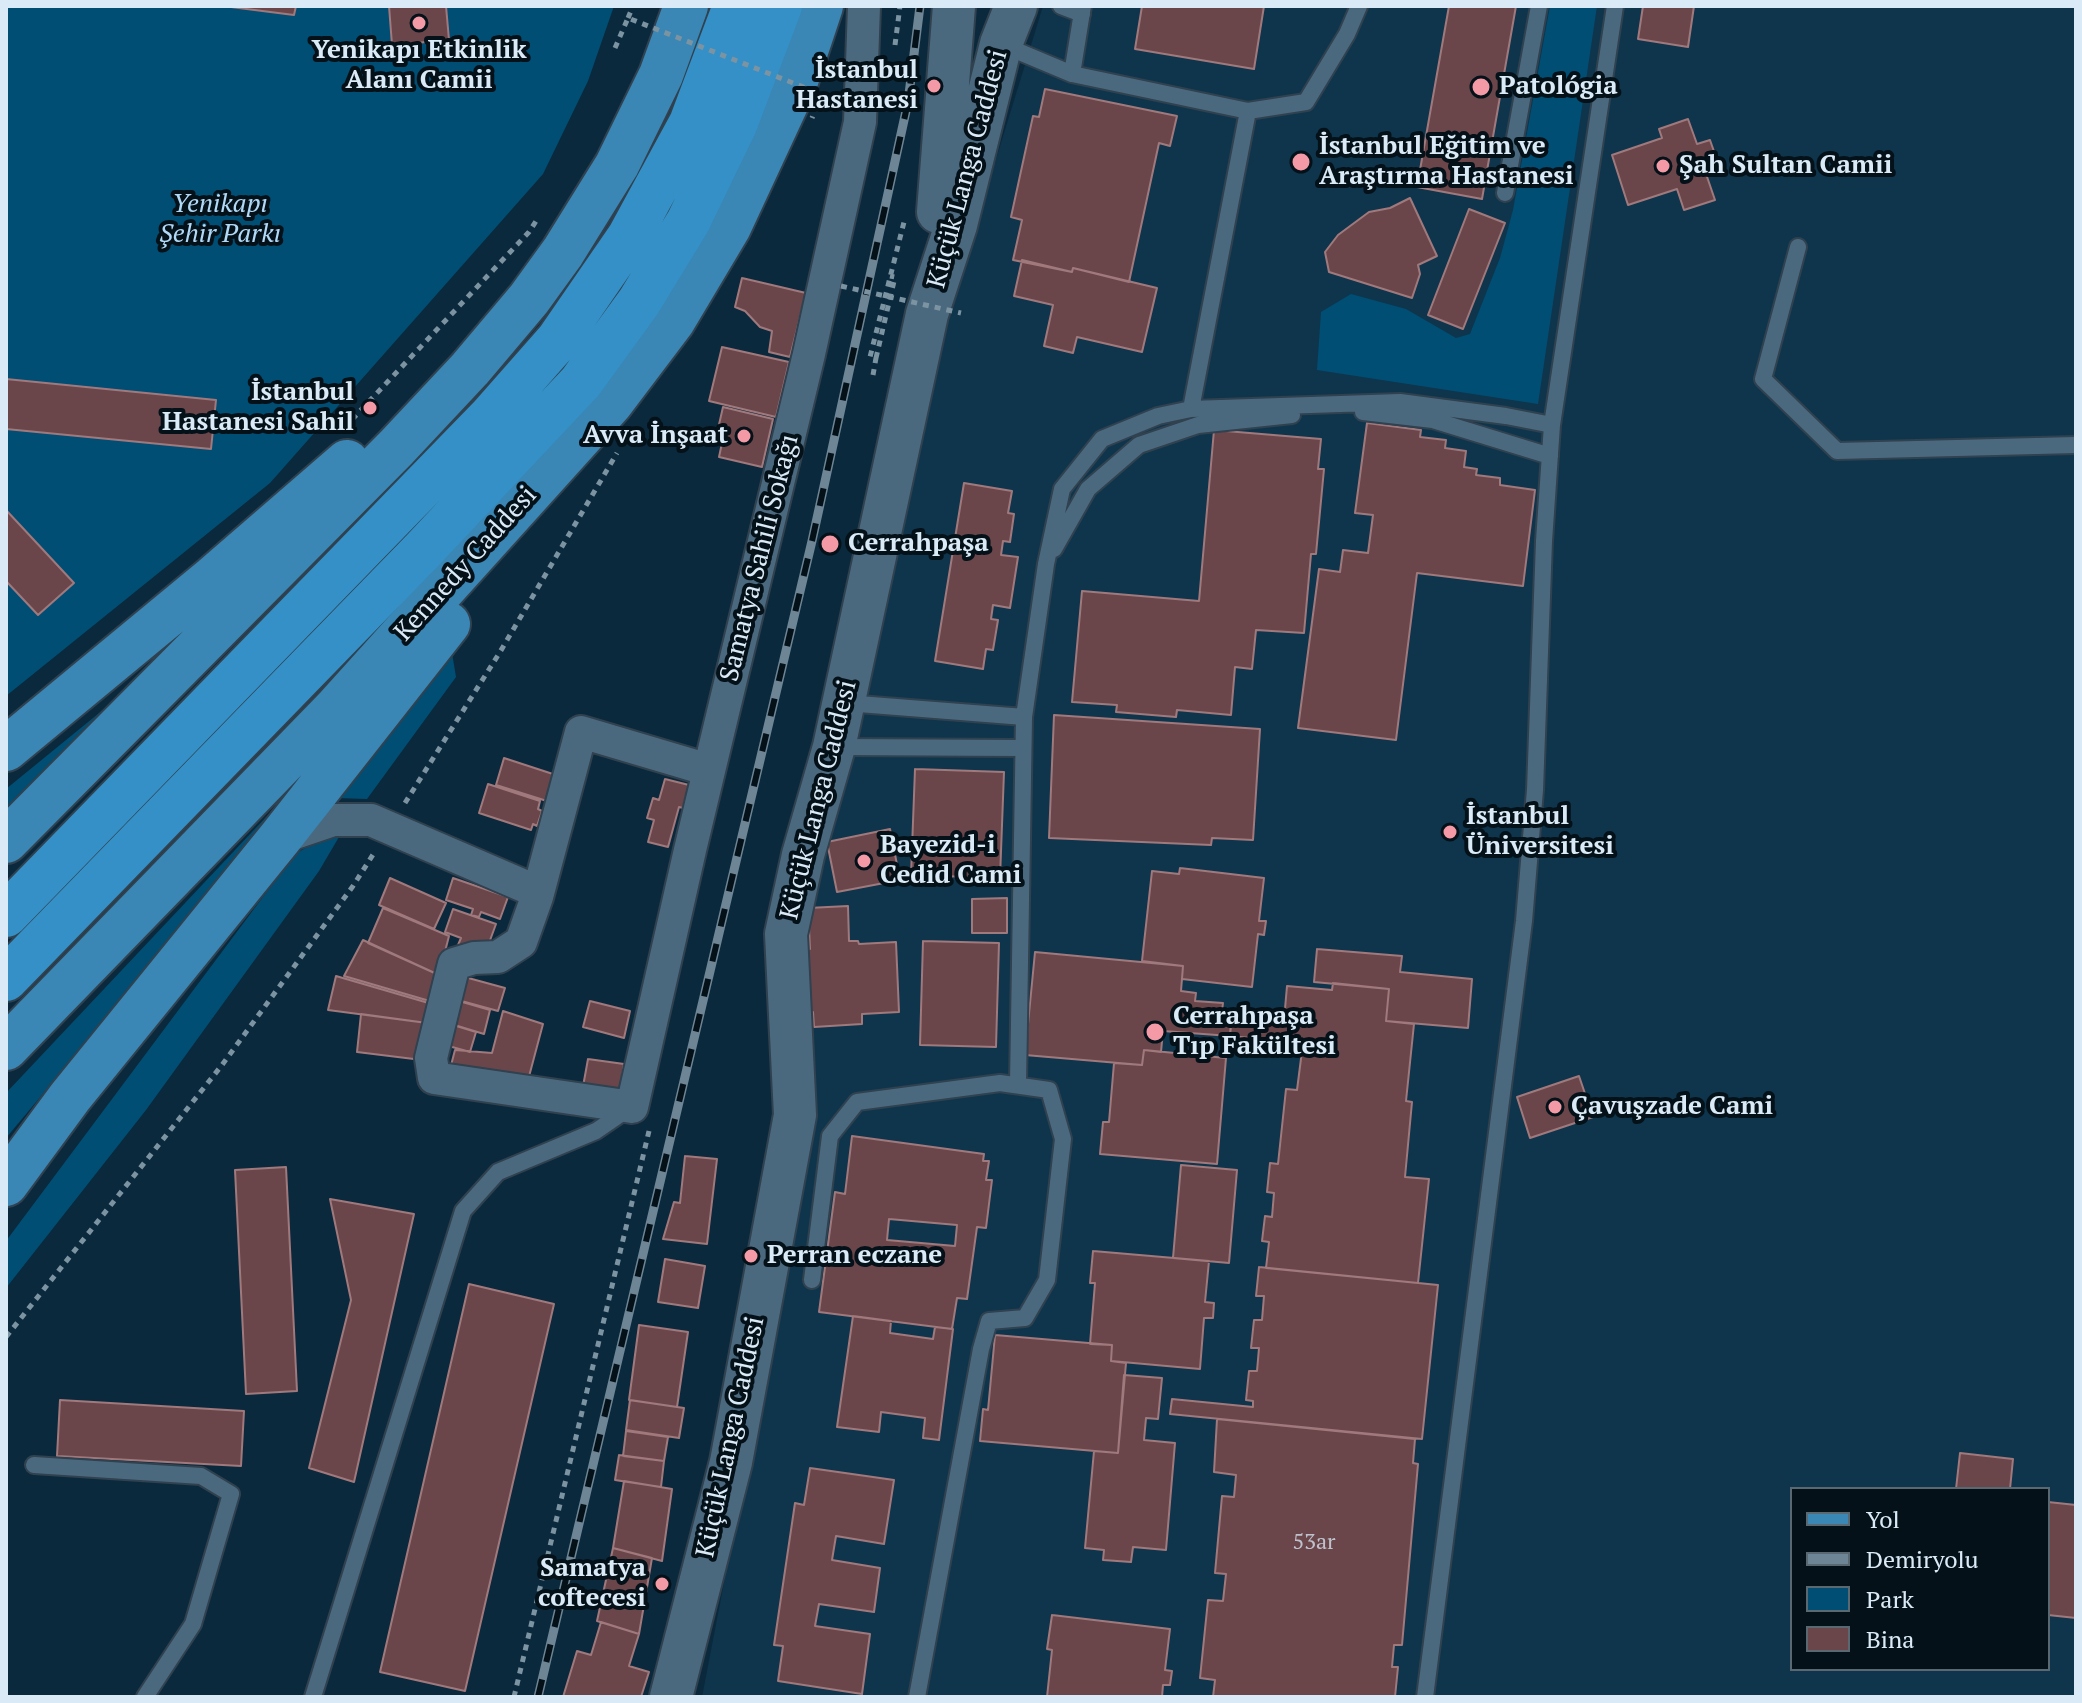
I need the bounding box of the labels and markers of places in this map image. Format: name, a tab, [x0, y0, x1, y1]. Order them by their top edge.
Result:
marker: Yenikapı Etkinlik Alanı Camii	[410, 14, 428, 32]
place label: Yenikapı Etkinlik Alanı Camii	[311, 35, 527, 96]
place label: İstanbul Hastanesi	[796, 55, 918, 116]
place label: Patológia	[1499, 71, 1618, 103]
marker: Patológia	[1470, 76, 1492, 98]
marker: İstanbul Hastanesi	[925, 77, 943, 95]
place label: İstanbul Eğitim ve Araştırma Hastanesi	[1319, 131, 1574, 192]
place label: Şah Sultan Camii	[1679, 150, 1892, 182]
marker: İstanbul Eğitim ve Araştırma Hastanesi	[1290, 151, 1312, 173]
marker: Şah Sultan Camii	[1654, 157, 1672, 175]
place label: İstanbul Hastanesi Sahil	[162, 377, 354, 438]
marker: İstanbul Hastanesi Sahil	[361, 399, 379, 417]
place label: Avva İnşaat	[583, 420, 728, 452]
marker: Avva İnşaat	[735, 427, 753, 445]
place label: Cerrahpaşa	[848, 528, 989, 560]
marker: Cerrahpaşa	[819, 533, 841, 555]
place label: İstanbul Üniversitesi	[1466, 801, 1614, 862]
marker: İstanbul Üniversitesi	[1441, 823, 1459, 841]
place label: Bayezid-i Cedid Cami	[880, 830, 1021, 892]
marker: Bayezid-i Cedid Cami	[855, 852, 873, 870]
place label: Cerrahpaşa Tıp Fakültesi	[1173, 1001, 1336, 1062]
marker: Cerrahpaşa Tıp Fakültesi	[1144, 1021, 1166, 1043]
place label: Çavuşzade Cami	[1571, 1091, 1773, 1123]
marker: Çavuşzade Cami	[1546, 1098, 1564, 1116]
place label: Perran eczane	[767, 1240, 942, 1272]
marker: Perran eczane	[742, 1247, 760, 1265]
place label: Samatya coftecesi	[538, 1553, 646, 1614]
marker: Samatya coftecesi	[653, 1575, 671, 1593]

